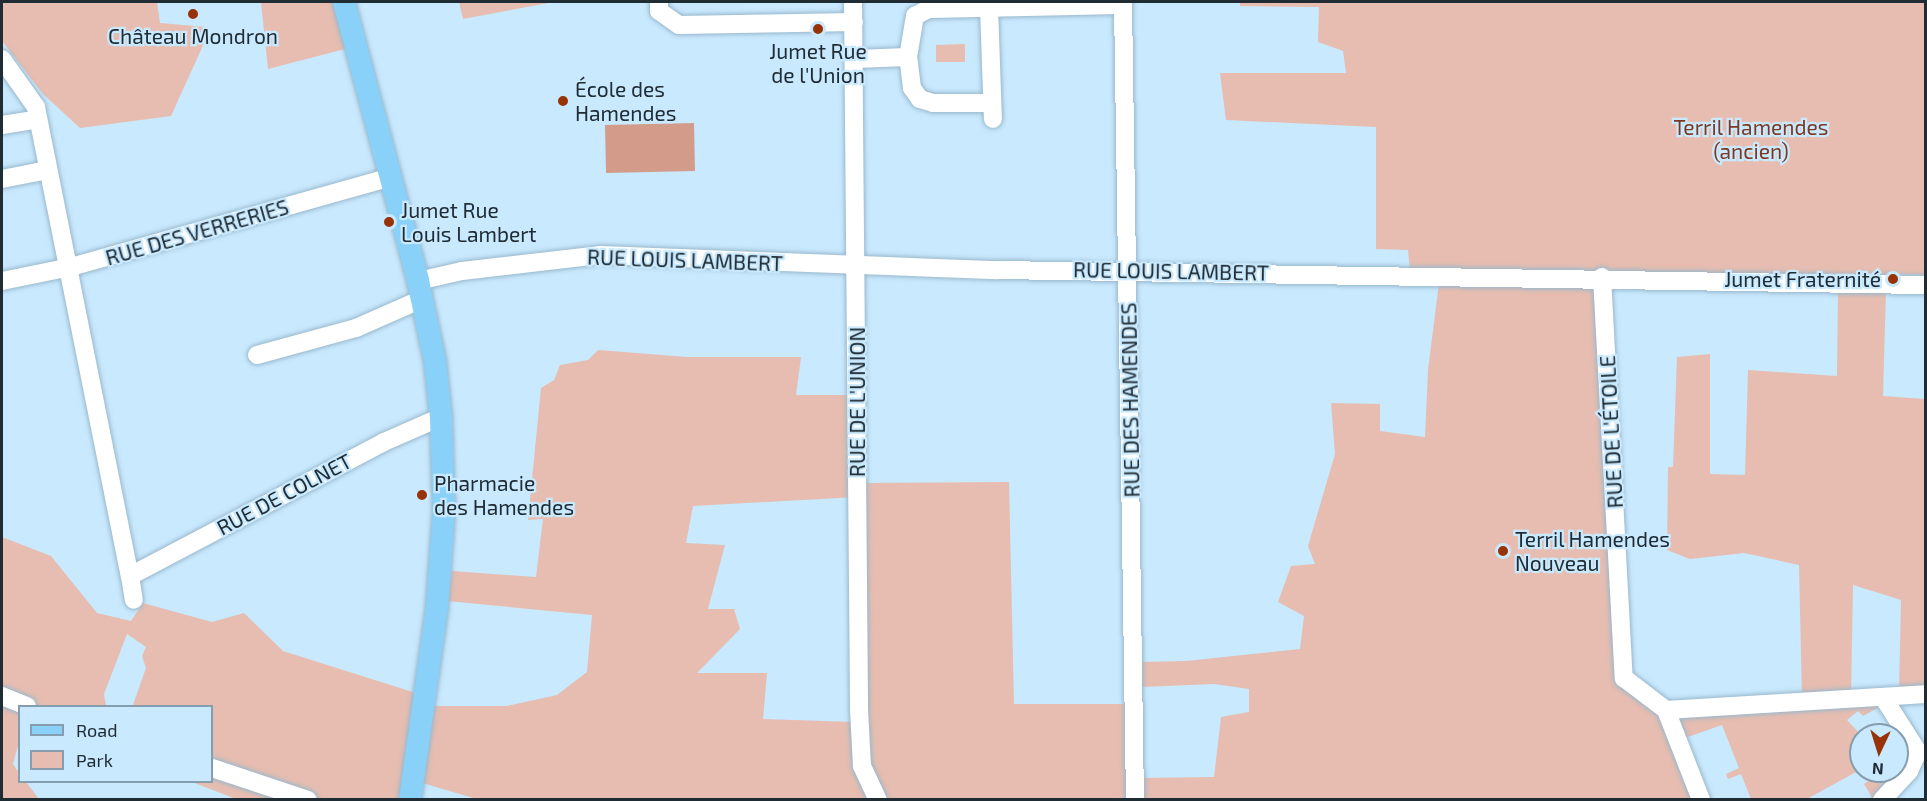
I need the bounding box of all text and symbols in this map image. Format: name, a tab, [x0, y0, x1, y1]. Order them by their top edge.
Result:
marker: Château Mondron	[186, 7, 200, 21]
marker: Jumet Rue de l'Union	[811, 22, 825, 36]
place label: Château Mondron	[108, 23, 278, 49]
place label: Jumet Rue de l'Union	[769, 38, 867, 88]
place label: École des Hamendes	[575, 76, 676, 126]
marker: École des Hamendes	[556, 94, 570, 108]
park label: Terril Hamendes (ancien)	[1673, 114, 1829, 164]
street label: RUE DES VERRERIES	[102, 194, 292, 270]
place label: Jumet Rue Louis Lambert	[401, 197, 537, 247]
marker: Jumet Rue Louis Lambert	[382, 215, 396, 229]
street label: RUE LOUIS LAMBERT	[587, 244, 783, 276]
street label: RUE LOUIS LAMBERT	[1073, 257, 1269, 285]
place label: Jumet Fraternité	[1724, 266, 1881, 292]
marker: Jumet Fraternité	[1886, 272, 1900, 286]
street label: RUE DES HAMENDES	[1116, 302, 1144, 498]
street label: RUE DE L'UNION	[844, 327, 870, 477]
street label: RUE DE L'ÉTOILE	[1594, 355, 1628, 509]
street label: RUE DE COLNET	[212, 448, 356, 540]
place label: Pharmacie des Hamendes	[434, 470, 574, 520]
marker: Pharmacie des Hamendes	[415, 488, 429, 502]
place label: Terril Hamendes Nouveau	[1515, 526, 1671, 576]
marker: Terril Hamendes Nouveau	[1496, 544, 1510, 558]
legend	[18, 705, 213, 783]
text: Road	[76, 719, 117, 741]
north arrow	[1849, 723, 1909, 783]
text: Park	[76, 749, 113, 771]
text: N	[1871, 760, 1884, 779]

